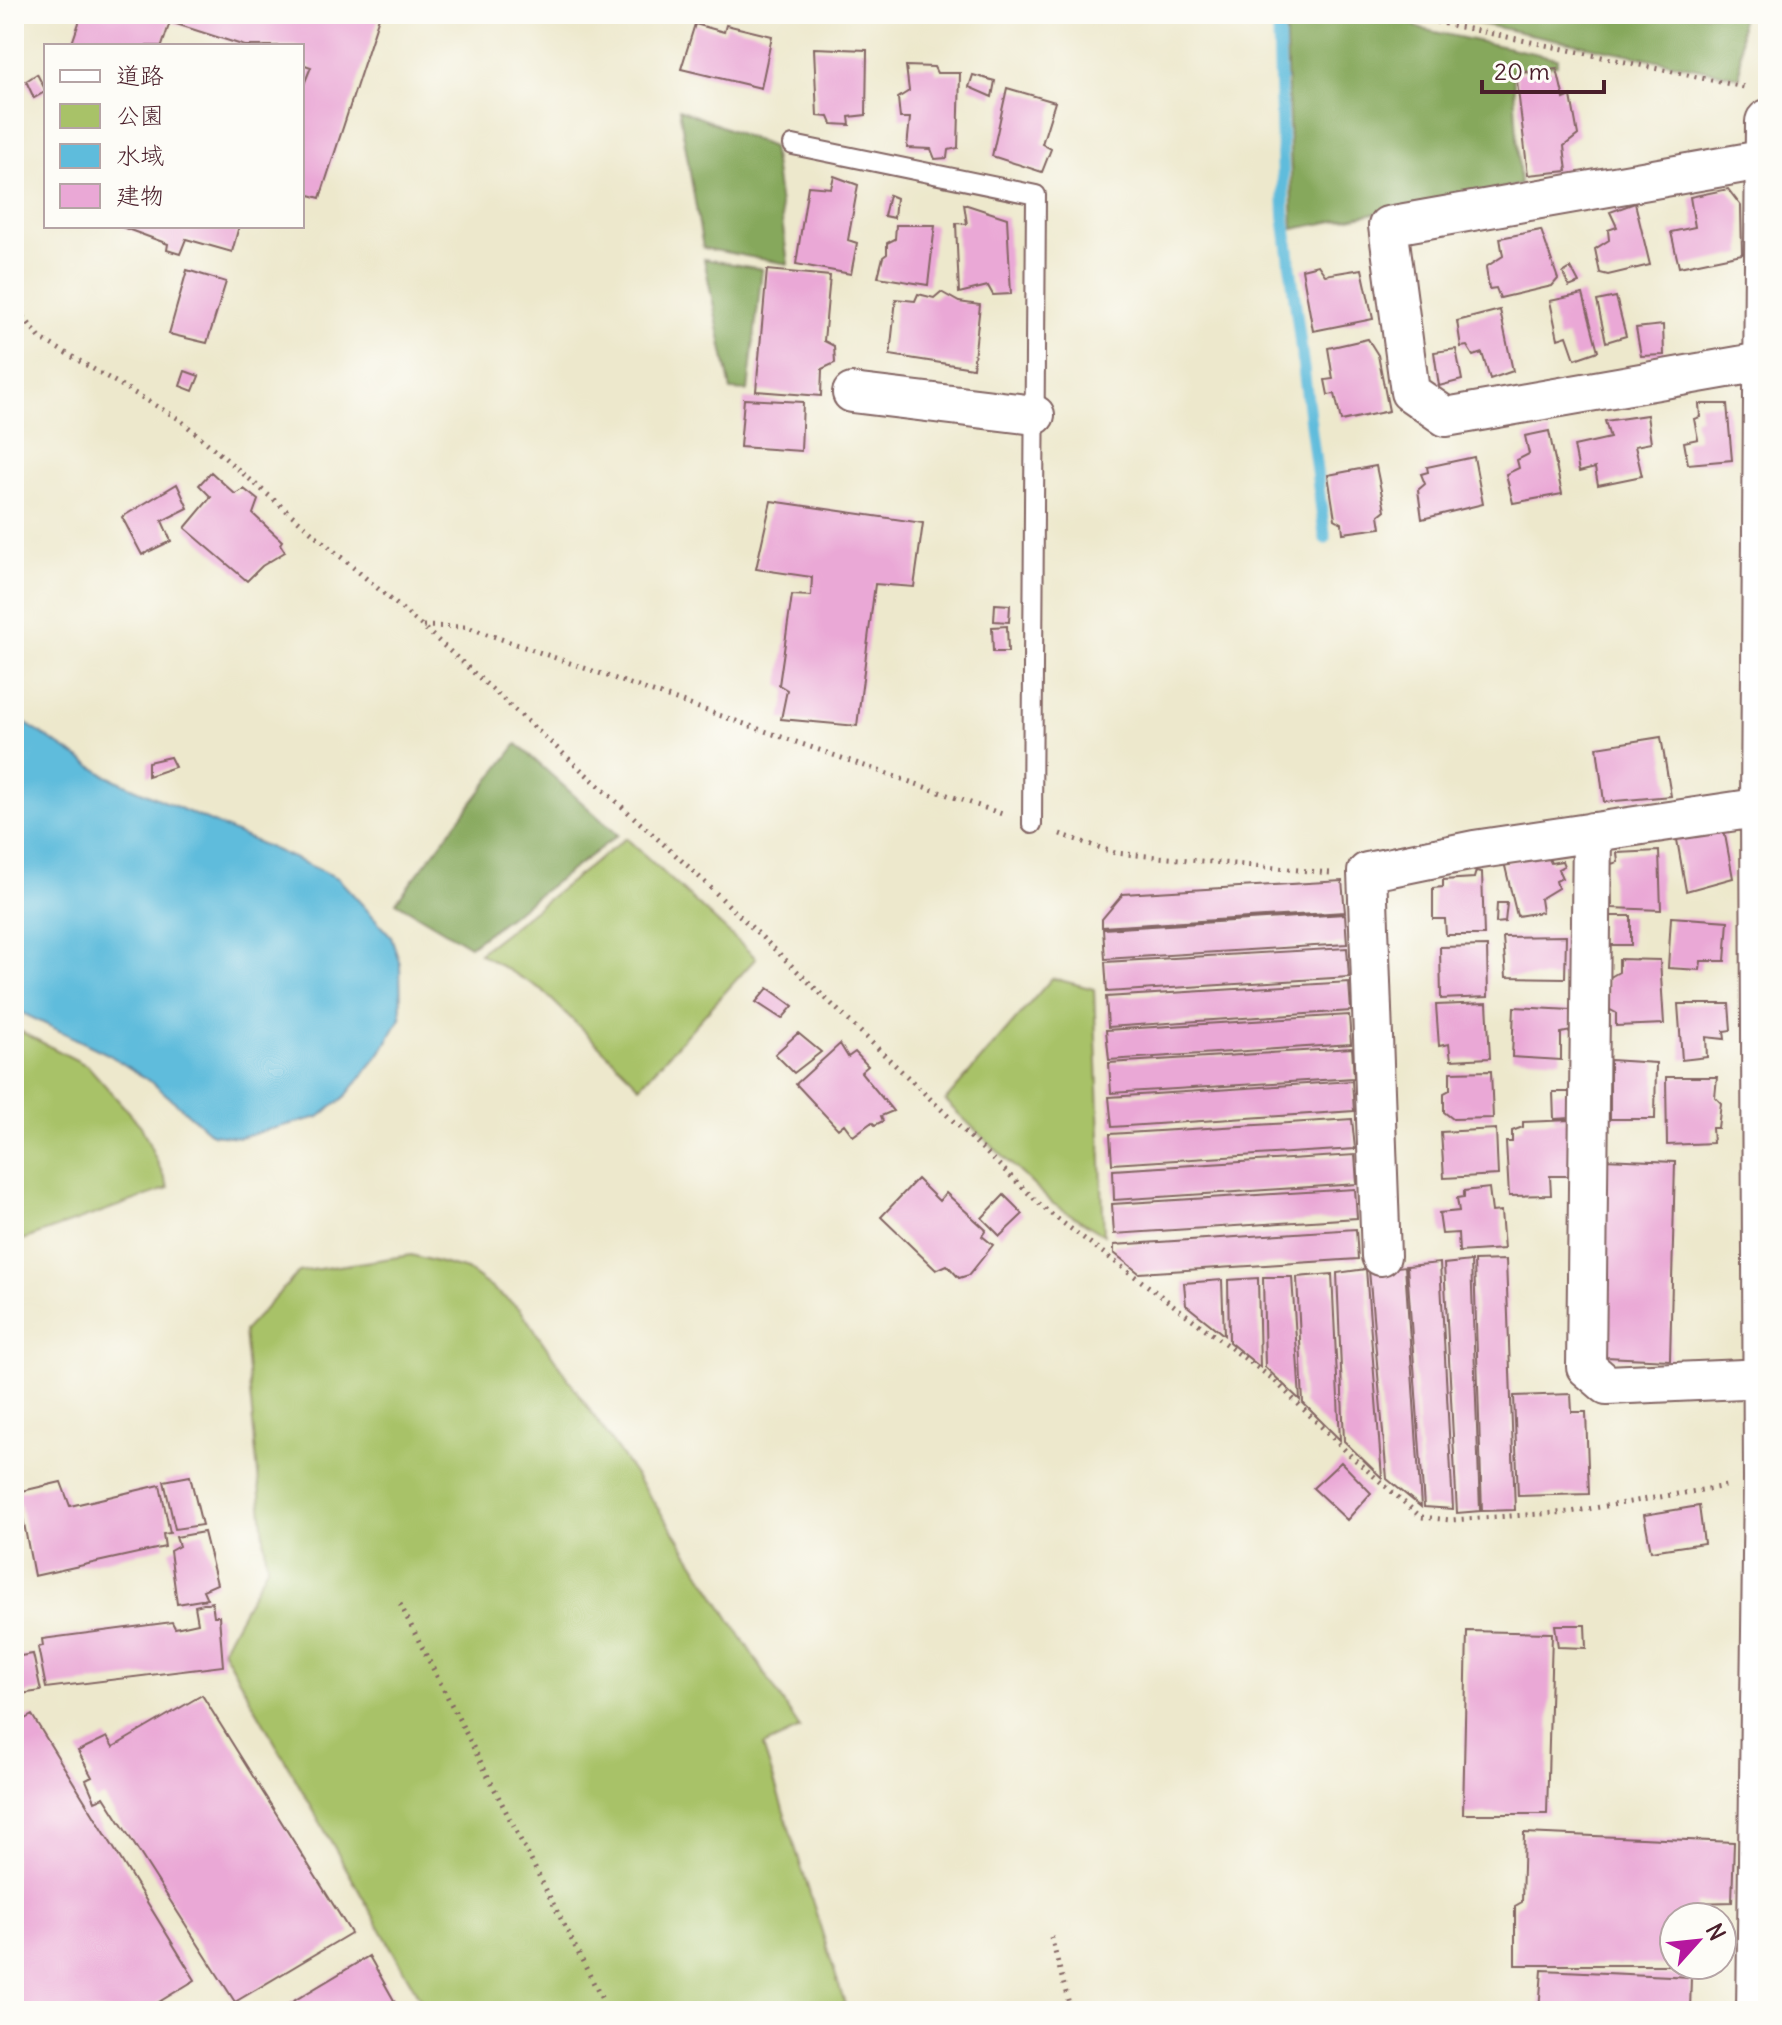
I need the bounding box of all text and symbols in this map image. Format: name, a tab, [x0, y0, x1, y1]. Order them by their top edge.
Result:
legend	[44, 44, 304, 228]
scale bar	[1482, 44, 1604, 94]
text: 20 m	[1494, 56, 1550, 86]
text: 道路	[116, 60, 164, 90]
text: 公園	[116, 100, 164, 130]
text: 水域	[116, 140, 164, 170]
text: 建物	[116, 180, 164, 210]
north arrow	[1658, 1901, 1738, 1981]
text: N	[1700, 1919, 1732, 1945]

